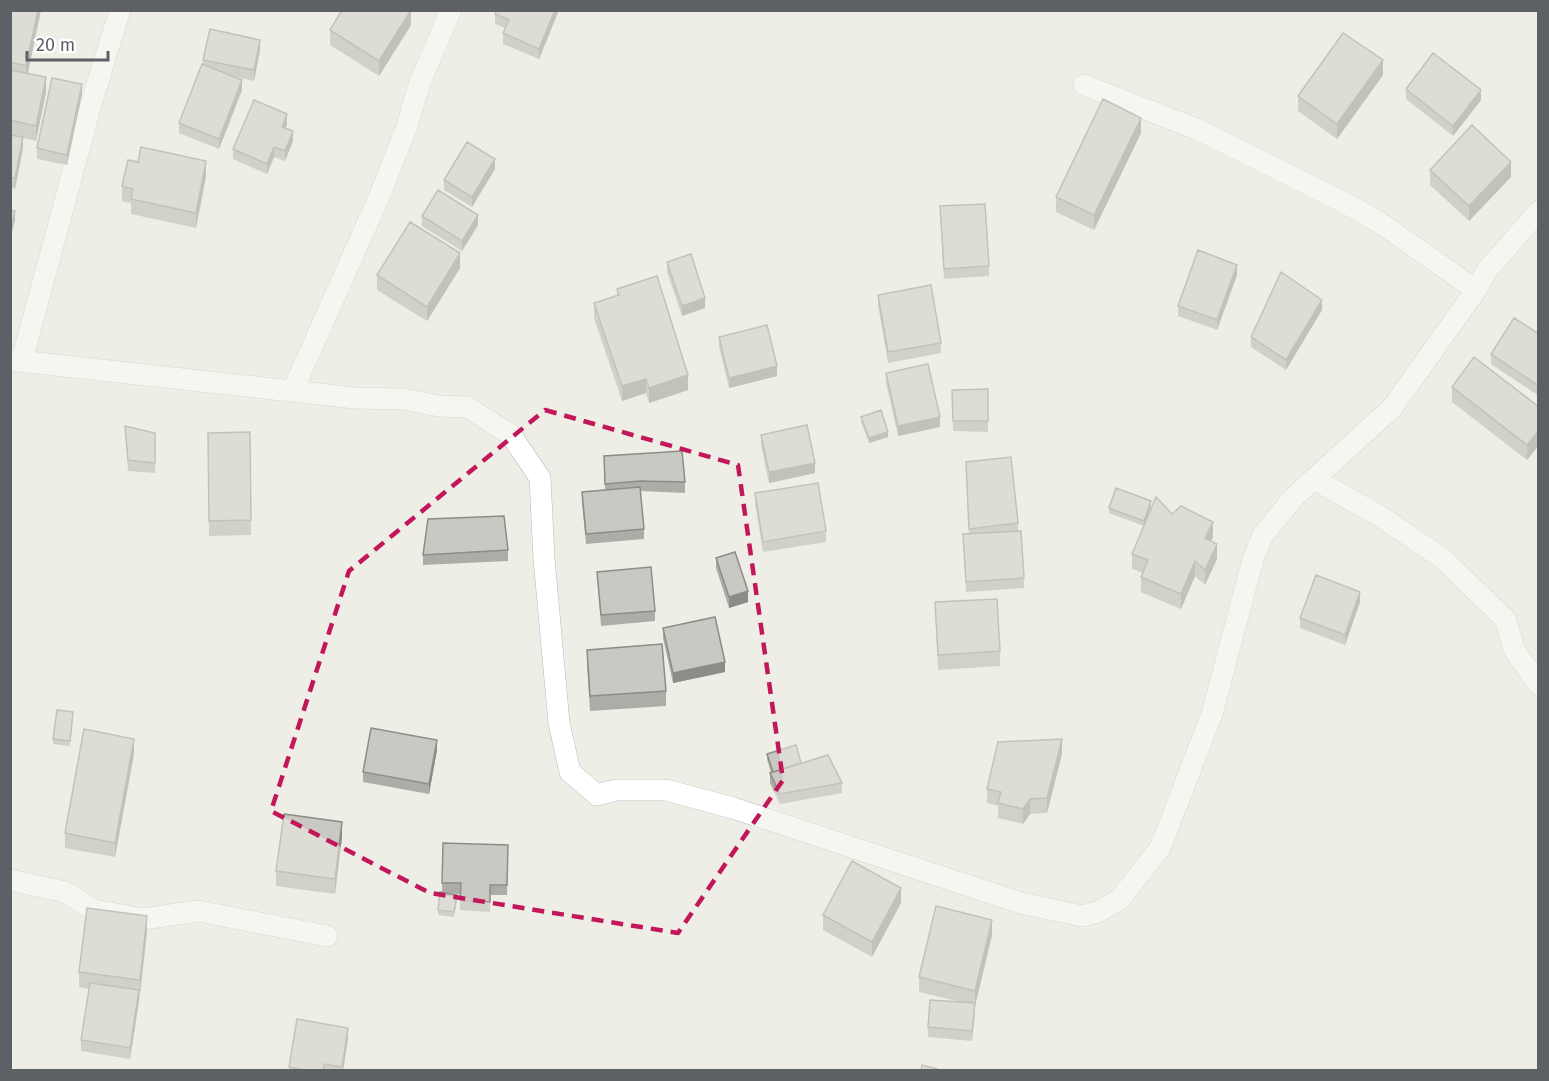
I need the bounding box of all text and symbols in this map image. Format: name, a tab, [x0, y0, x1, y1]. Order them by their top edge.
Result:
scale bar	[27, 24, 108, 62]
text: 20 m	[36, 34, 75, 56]

